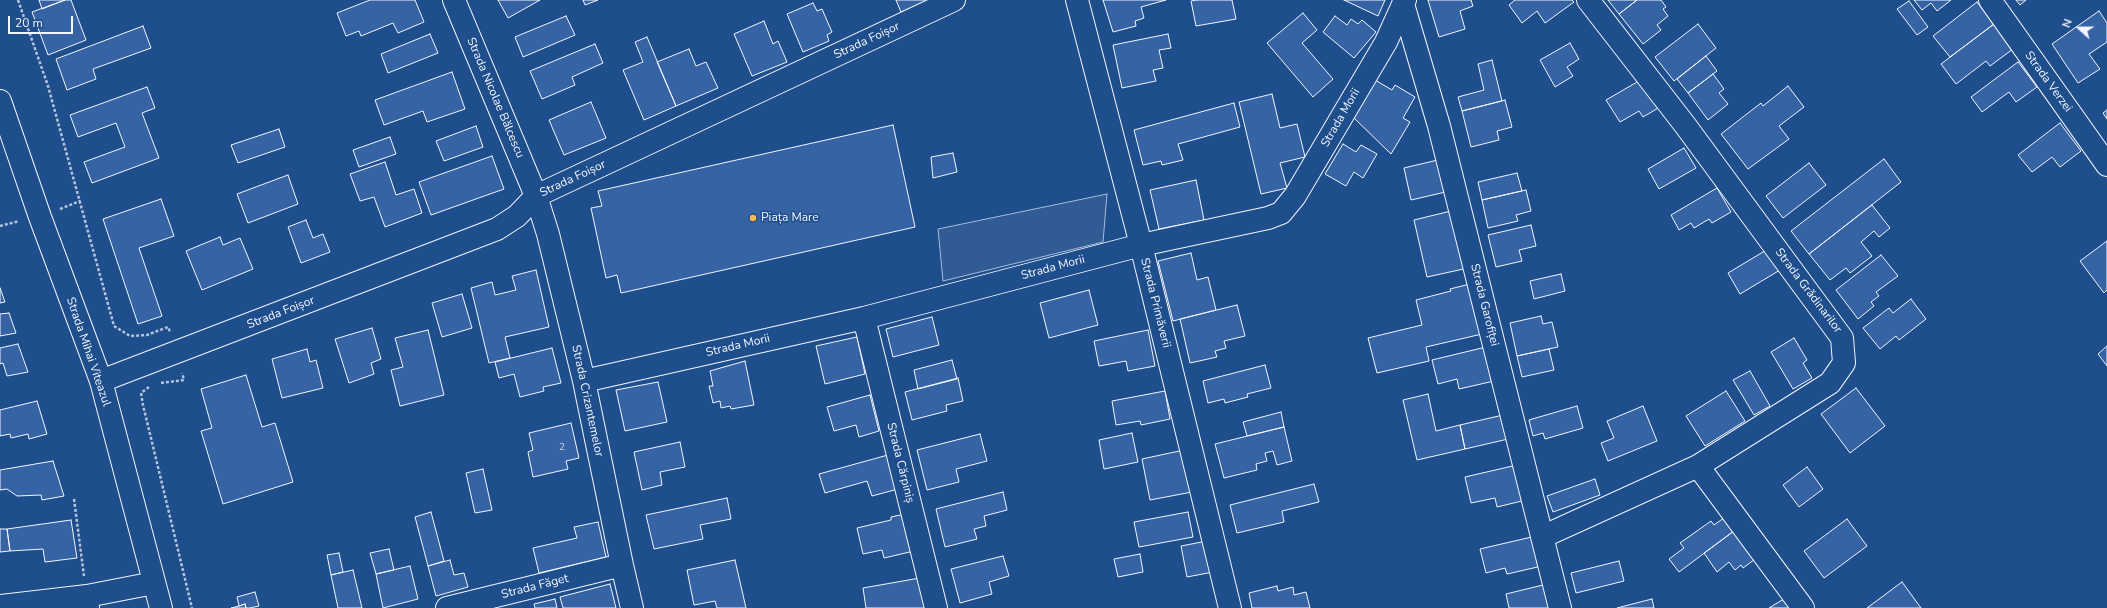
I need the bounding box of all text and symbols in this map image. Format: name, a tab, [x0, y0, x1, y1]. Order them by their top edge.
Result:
scale bar	[10, 8, 75, 34]
north arrow	[2059, 8, 2099, 48]
text: 20 m	[15, 15, 43, 31]
text: N	[2059, 17, 2076, 30]
street label: Strada Foișor	[832, 19, 902, 63]
street label: Strada Nicolae Bălcescu	[463, 36, 527, 160]
street label: Strada Verzei	[2021, 49, 2075, 115]
street label: Strada Morii	[1318, 86, 1364, 150]
street label: Strada Foișor	[538, 157, 608, 201]
place label: Piața Mare	[761, 211, 819, 225]
marker: Piața Mare	[748, 213, 758, 223]
street label: Strada Grădinarilor	[1771, 246, 1845, 336]
street label: Strada Morii	[1020, 253, 1086, 283]
street label: Strada Primăverii	[1137, 257, 1173, 349]
street label: Strada Garofiței	[1467, 262, 1501, 348]
street label: Strada Foișor	[245, 294, 317, 332]
street label: Strada Mihai Viteazul	[63, 296, 113, 408]
street label: Strada Morii	[705, 332, 771, 360]
street label: Strada Crizantemelor	[568, 344, 606, 458]
street label: Strada Cărpiniș	[883, 421, 917, 505]
house number: 2	[559, 442, 565, 454]
street label: Strada Făget	[500, 572, 570, 602]

